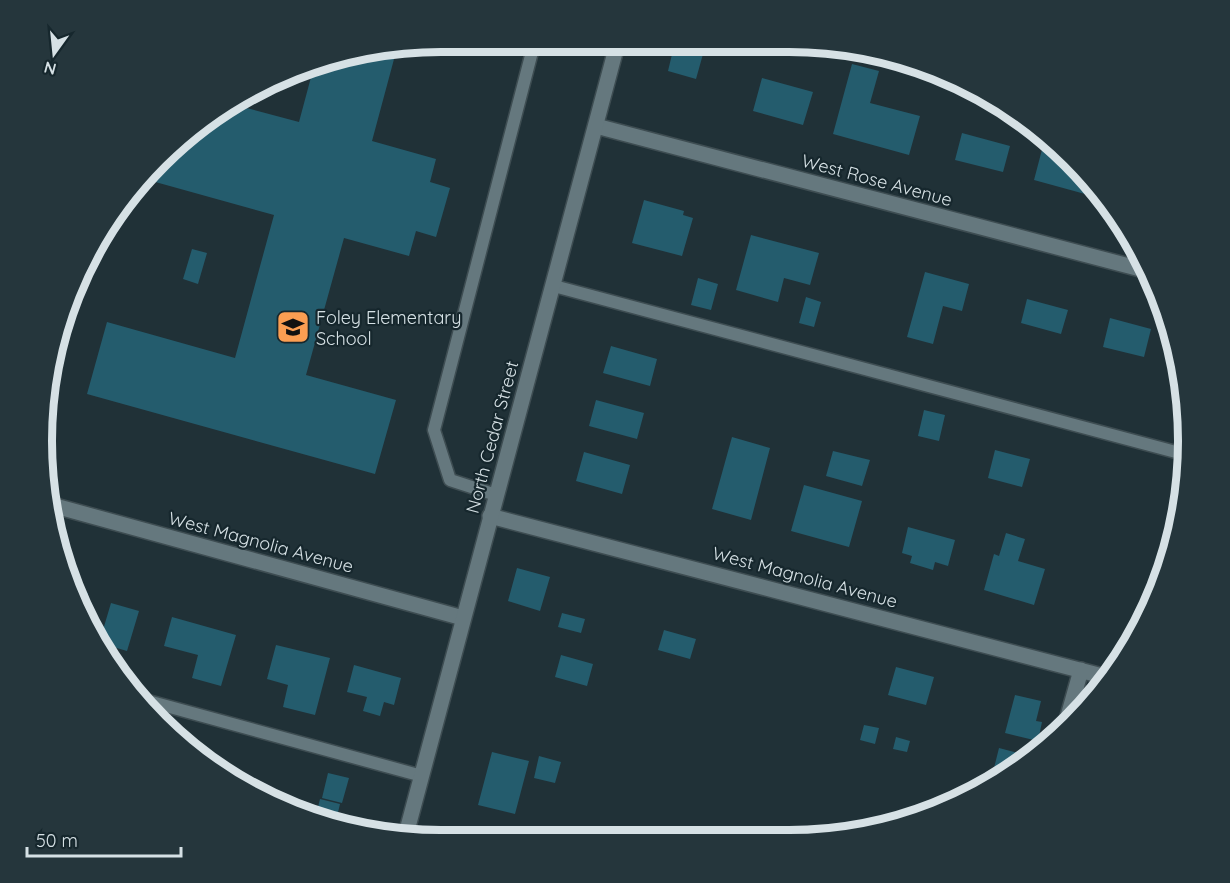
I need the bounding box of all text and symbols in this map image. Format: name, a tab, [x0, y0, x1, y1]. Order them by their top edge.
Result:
north arrow	[24, 24, 84, 84]
text: N	[42, 57, 58, 80]
street label: West Rose Avenue	[799, 149, 955, 211]
place label: Foley Elementary School	[316, 306, 461, 350]
school or university icon: Foley Elementary School	[275, 309, 311, 345]
street label: North Cedar Street	[461, 358, 523, 516]
street label: West Magnolia Avenue	[166, 506, 356, 578]
street label: West Magnolia Avenue	[710, 541, 900, 613]
scale bar	[27, 820, 182, 858]
text: 50 m	[36, 829, 78, 852]

